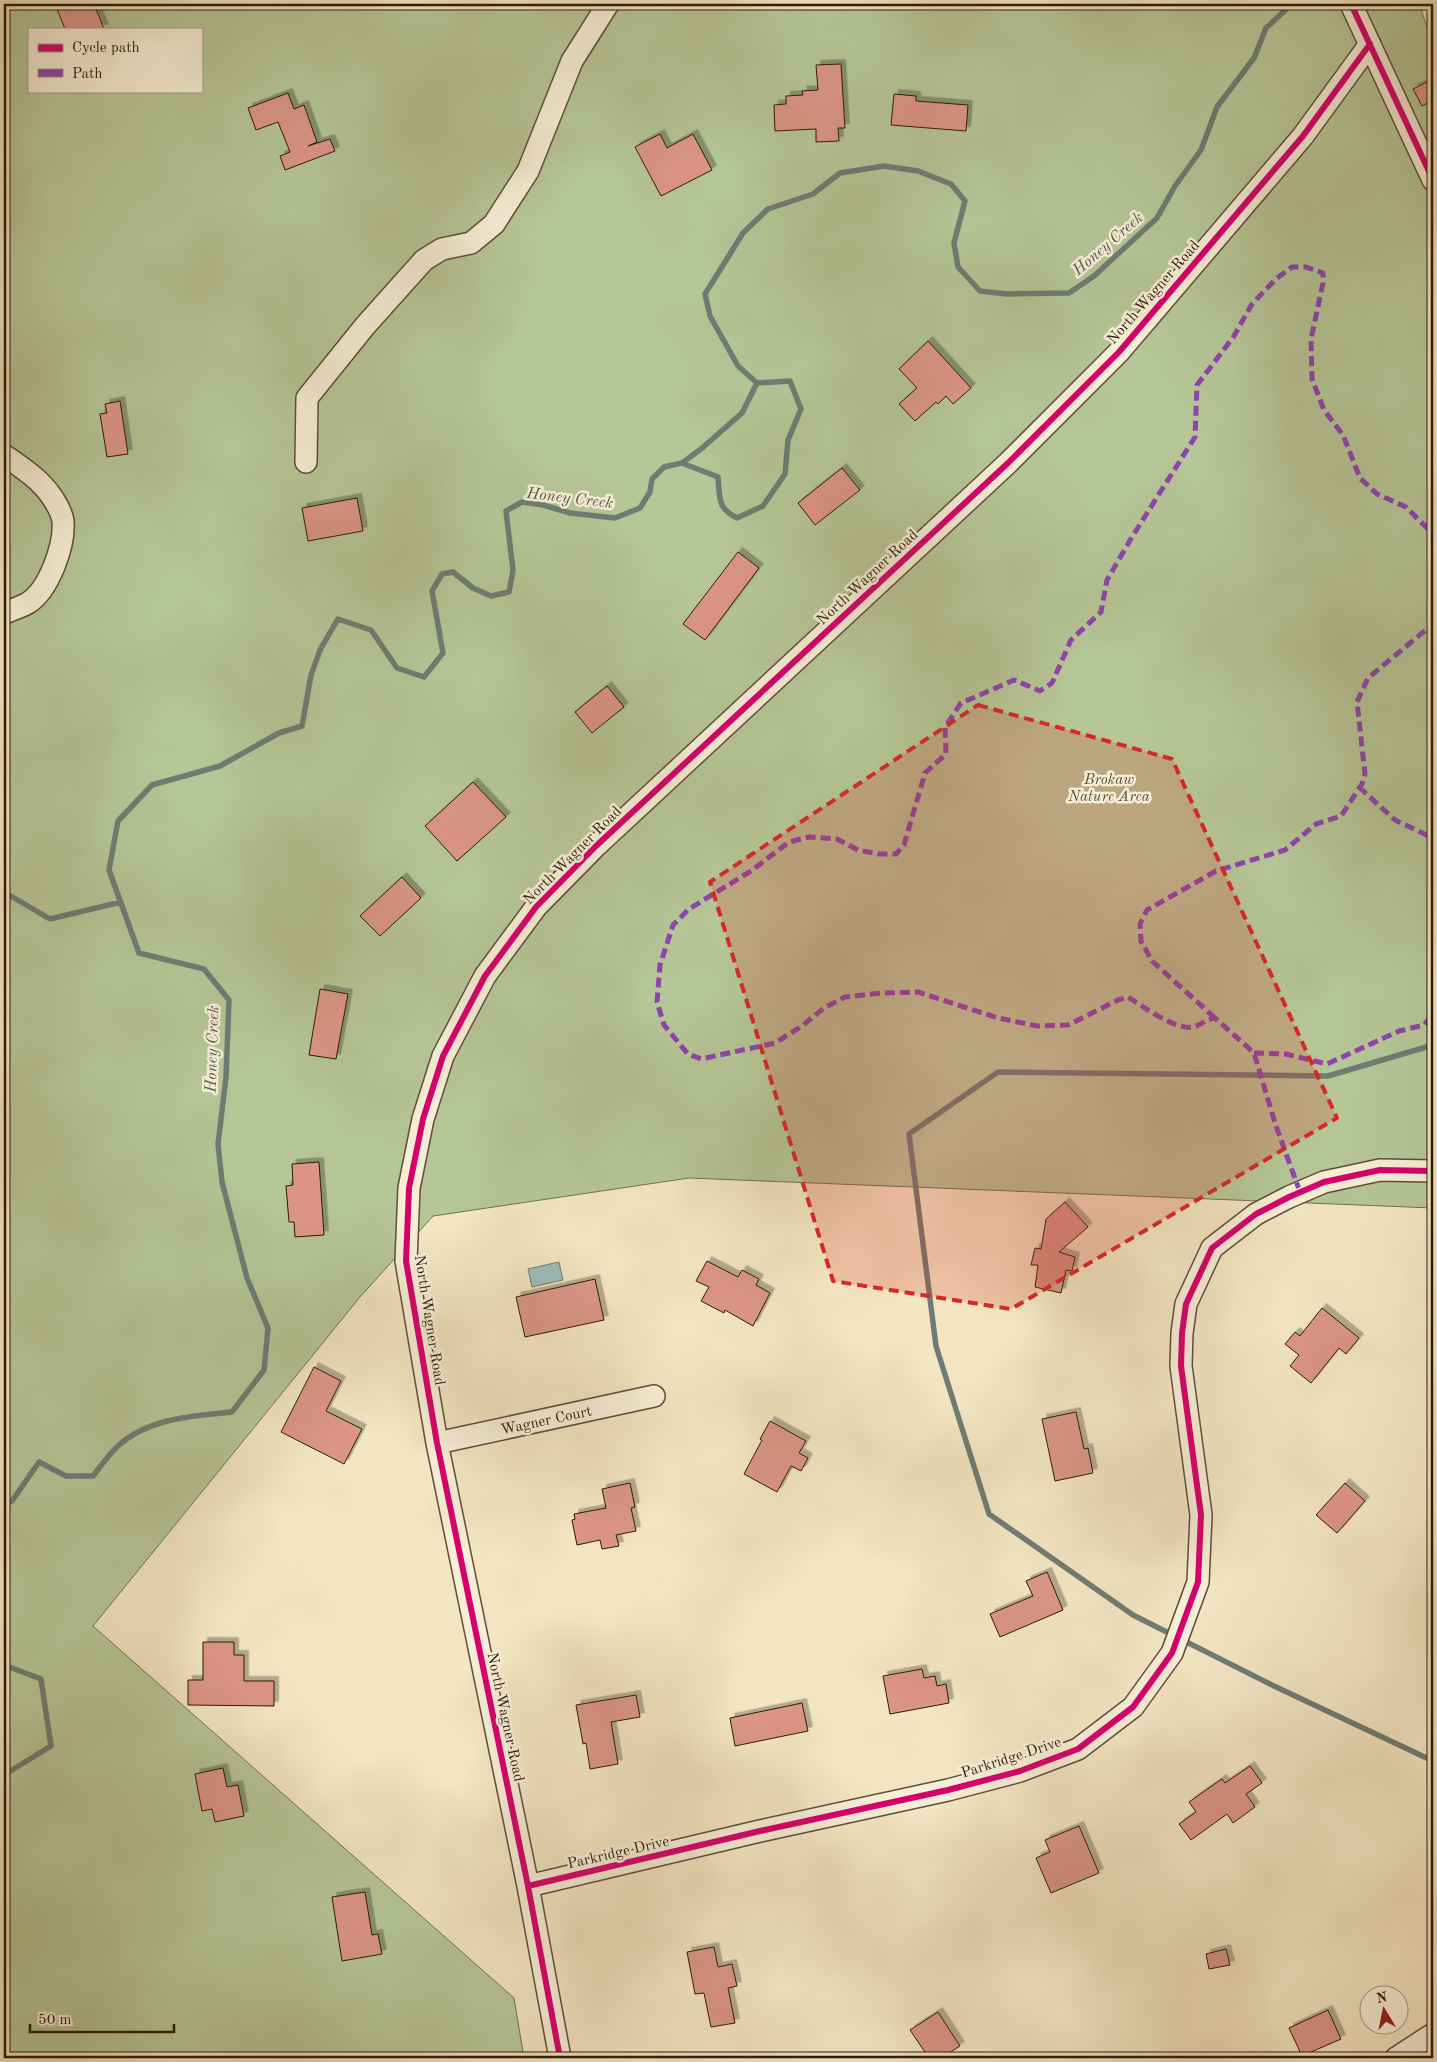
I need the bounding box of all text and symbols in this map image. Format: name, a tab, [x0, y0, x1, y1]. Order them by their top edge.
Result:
legend	[28, 28, 202, 92]
text: Cycle path	[72, 41, 140, 56]
text: Path	[72, 67, 102, 82]
water label: Honey Creek	[1069, 210, 1147, 280]
street label: North Wagner Road	[1105, 238, 1203, 348]
water label: Honey Creek	[525, 486, 614, 512]
street label: North Wagner Road	[815, 528, 921, 629]
park label: Brokaw Nature Area	[1067, 773, 1150, 805]
street label: North Wagner Road	[521, 804, 625, 908]
water label: Honey Creek	[203, 1005, 223, 1094]
street label: North Wagner Road	[411, 1254, 446, 1387]
street label: Wagner Court	[499, 1405, 593, 1438]
street label: North Wagner Road	[483, 1651, 526, 1784]
street label: Parkridge Drive	[960, 1735, 1063, 1782]
street label: Parkridge Drive	[566, 1834, 671, 1872]
north arrow	[1360, 1984, 1410, 2034]
text: N	[1375, 1990, 1389, 2006]
scale bar	[30, 2002, 174, 2034]
text: 50 m	[38, 2013, 72, 2028]

